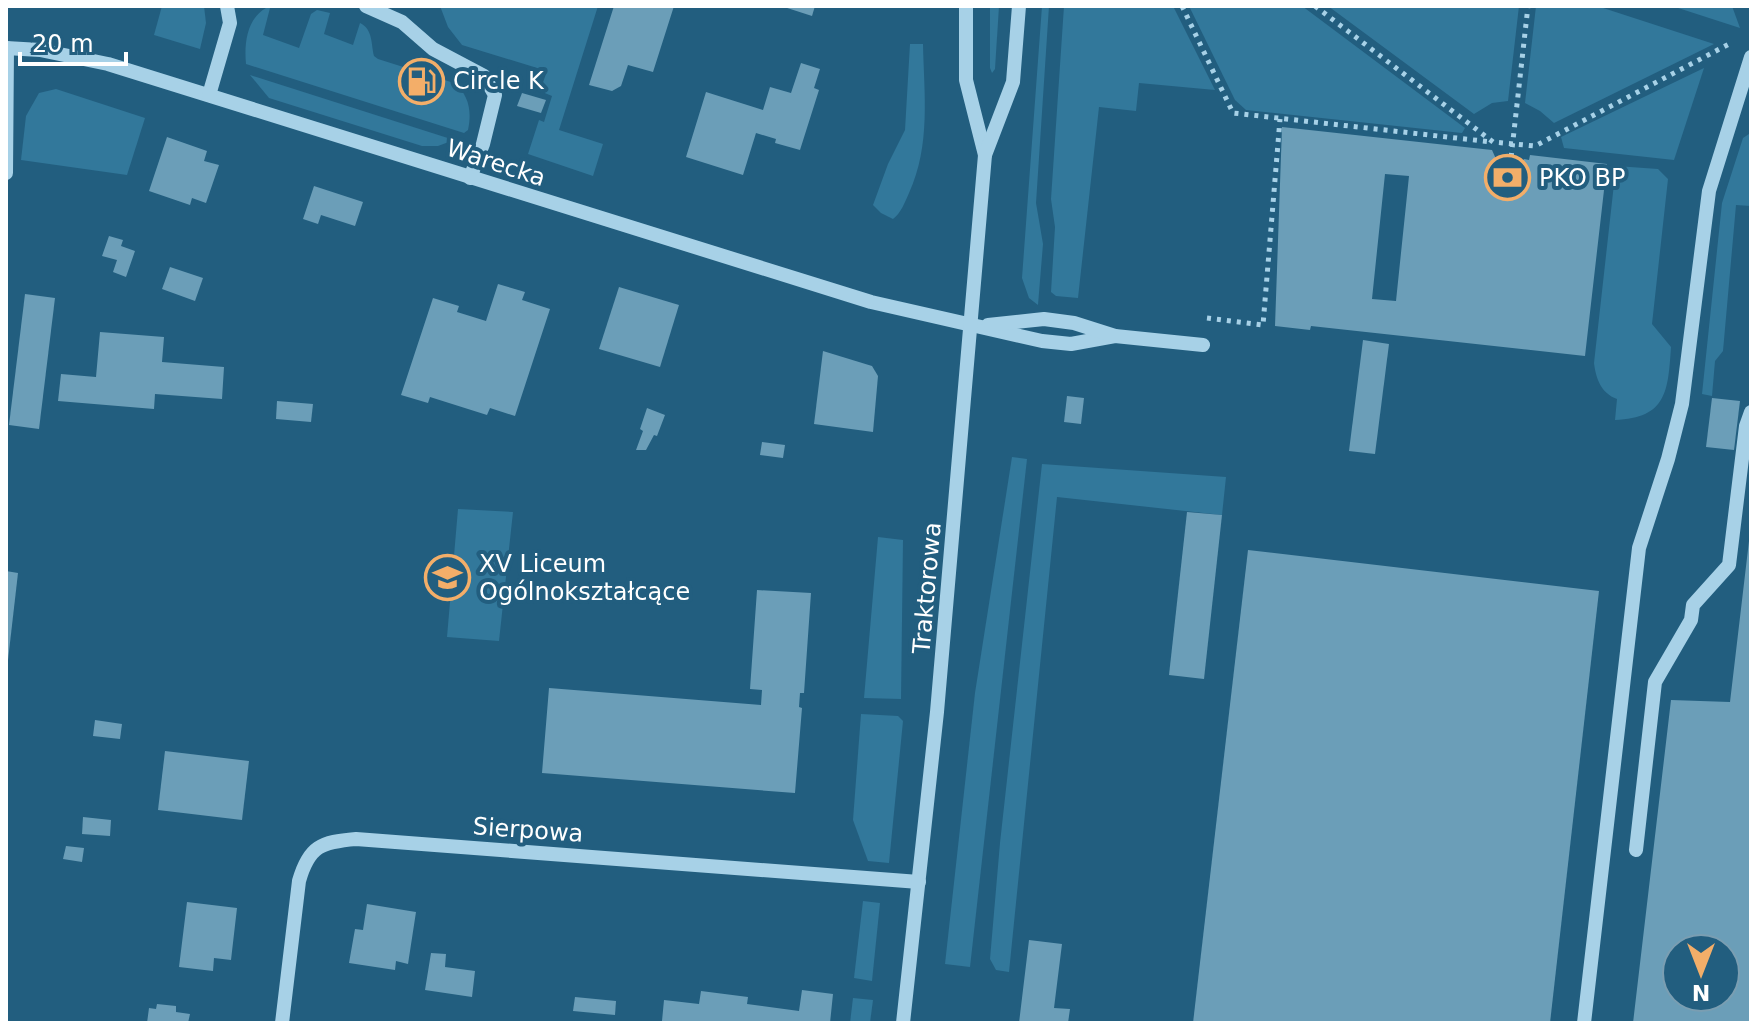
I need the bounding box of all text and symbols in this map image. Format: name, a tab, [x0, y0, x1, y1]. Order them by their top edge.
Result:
scale bar	[20, 16, 126, 66]
text: 20 m	[32, 30, 94, 58]
fuel station icon: Circle K	[398, 57, 446, 105]
place label: Circle K	[453, 67, 545, 95]
street label: Warecka	[443, 134, 549, 192]
bank icon: PKO BP	[1484, 154, 1532, 202]
place label: PKO BP	[1539, 164, 1625, 192]
street label: Traktorowa	[907, 521, 947, 656]
place label: XV Liceum Ogólnokształcące	[479, 550, 690, 606]
school or university icon: XV Liceum Ogólnokształcące	[424, 554, 472, 602]
street label: Sierpowa	[472, 812, 584, 848]
north arrow	[1661, 933, 1741, 1013]
text: N	[1692, 980, 1710, 1005]

